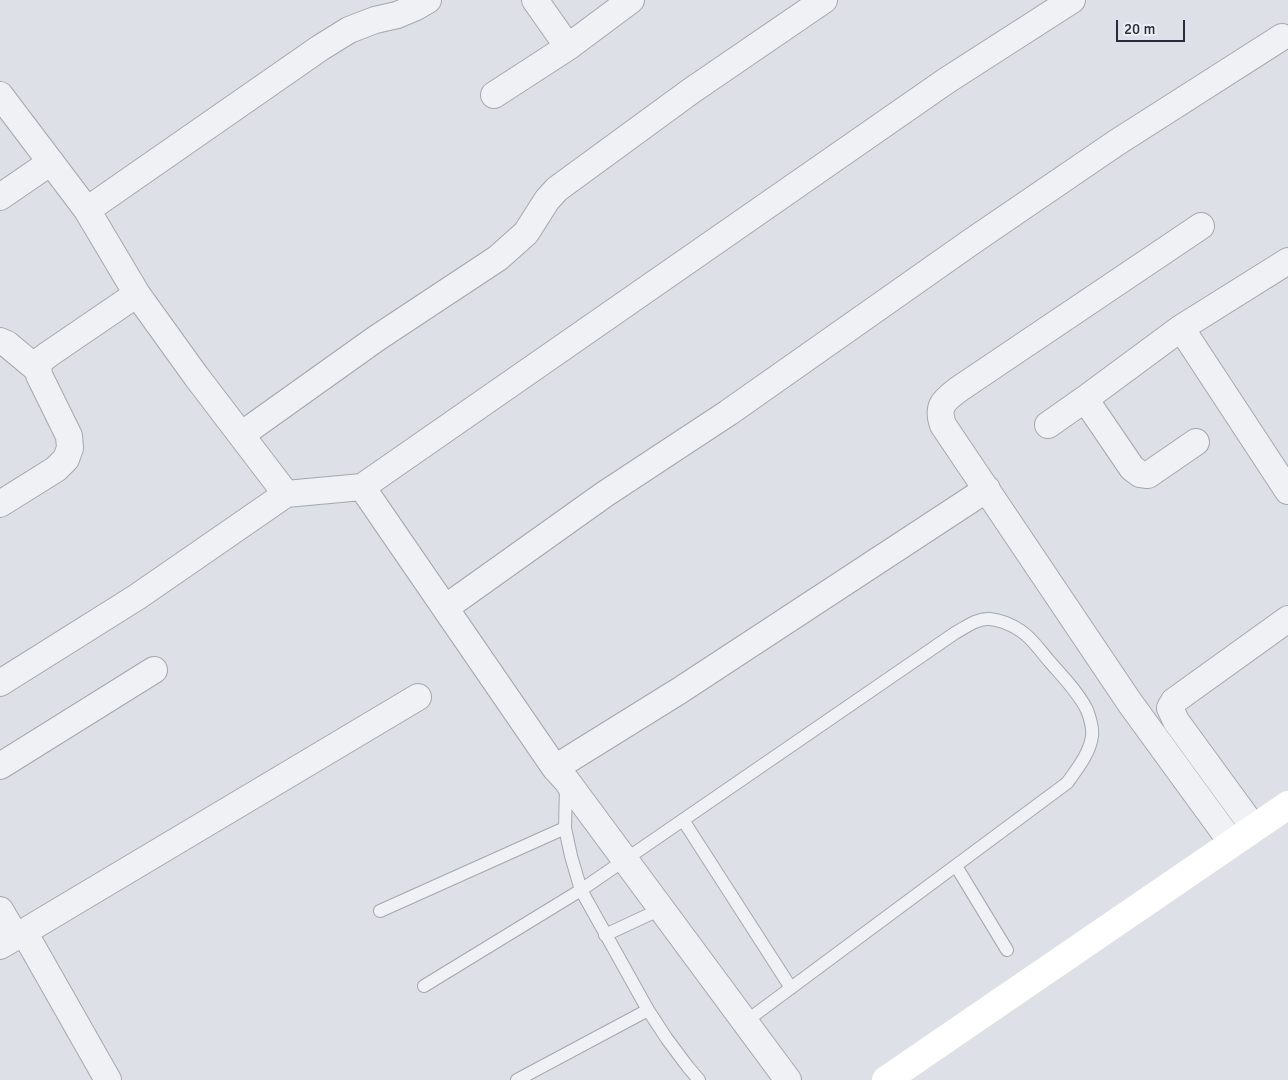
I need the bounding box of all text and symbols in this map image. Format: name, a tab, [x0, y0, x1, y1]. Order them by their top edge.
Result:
scale bar	[1118, 10, 1187, 42]
text: 20 m	[1124, 20, 1155, 38]

